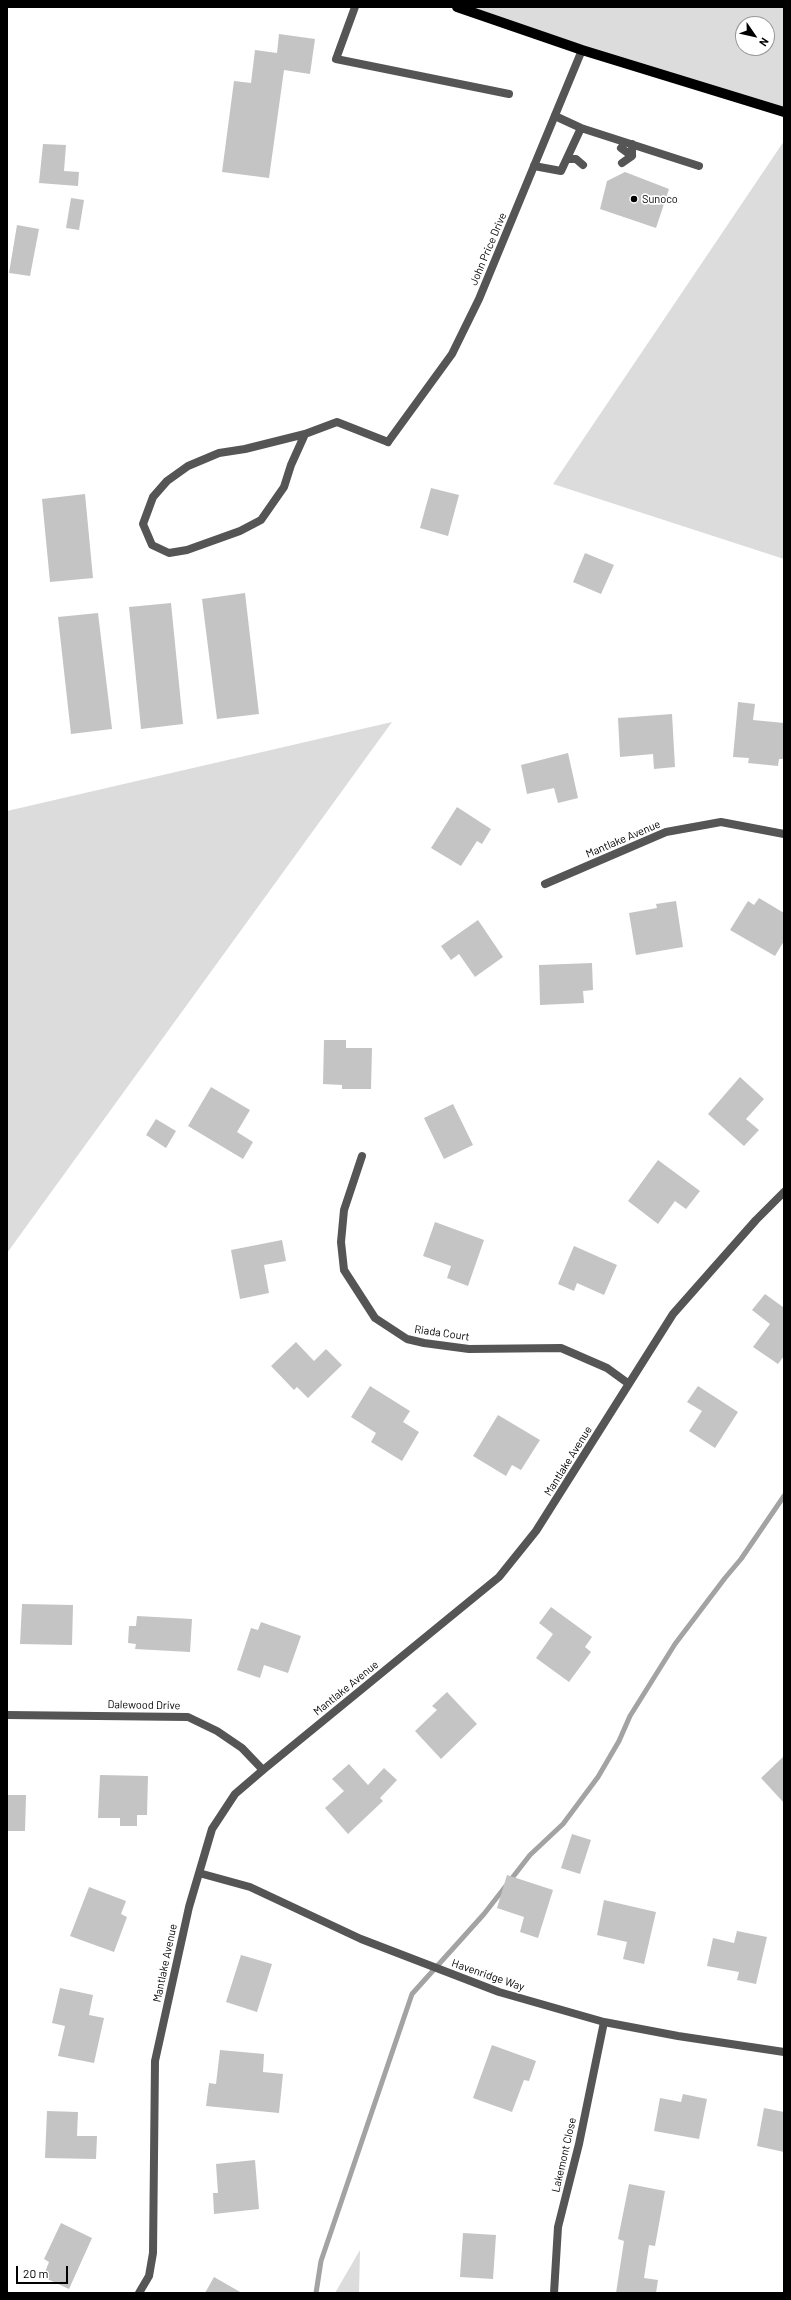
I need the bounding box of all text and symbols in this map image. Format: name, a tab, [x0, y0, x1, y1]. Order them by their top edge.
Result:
north arrow	[735, 16, 775, 56]
text: N	[757, 36, 772, 49]
place label: Sunoco	[642, 192, 678, 206]
marker: Sunoco	[629, 194, 639, 204]
street label: John Price Drive	[467, 211, 509, 287]
street label: Mantlake Avenue	[584, 817, 662, 861]
street label: Riada Court	[414, 1323, 470, 1343]
street label: Mantlake Avenue	[541, 1424, 595, 1498]
street label: Mantlake Avenue	[311, 1658, 381, 1718]
street label: Dalewood Drive	[107, 1698, 181, 1712]
street label: Mantlake Avenue	[150, 1923, 180, 2003]
street label: Havenridge Way	[450, 1956, 526, 1994]
street label: Lakemont Close	[549, 2116, 579, 2194]
scale bar	[18, 2258, 70, 2284]
text: 20 m	[23, 2266, 49, 2280]

